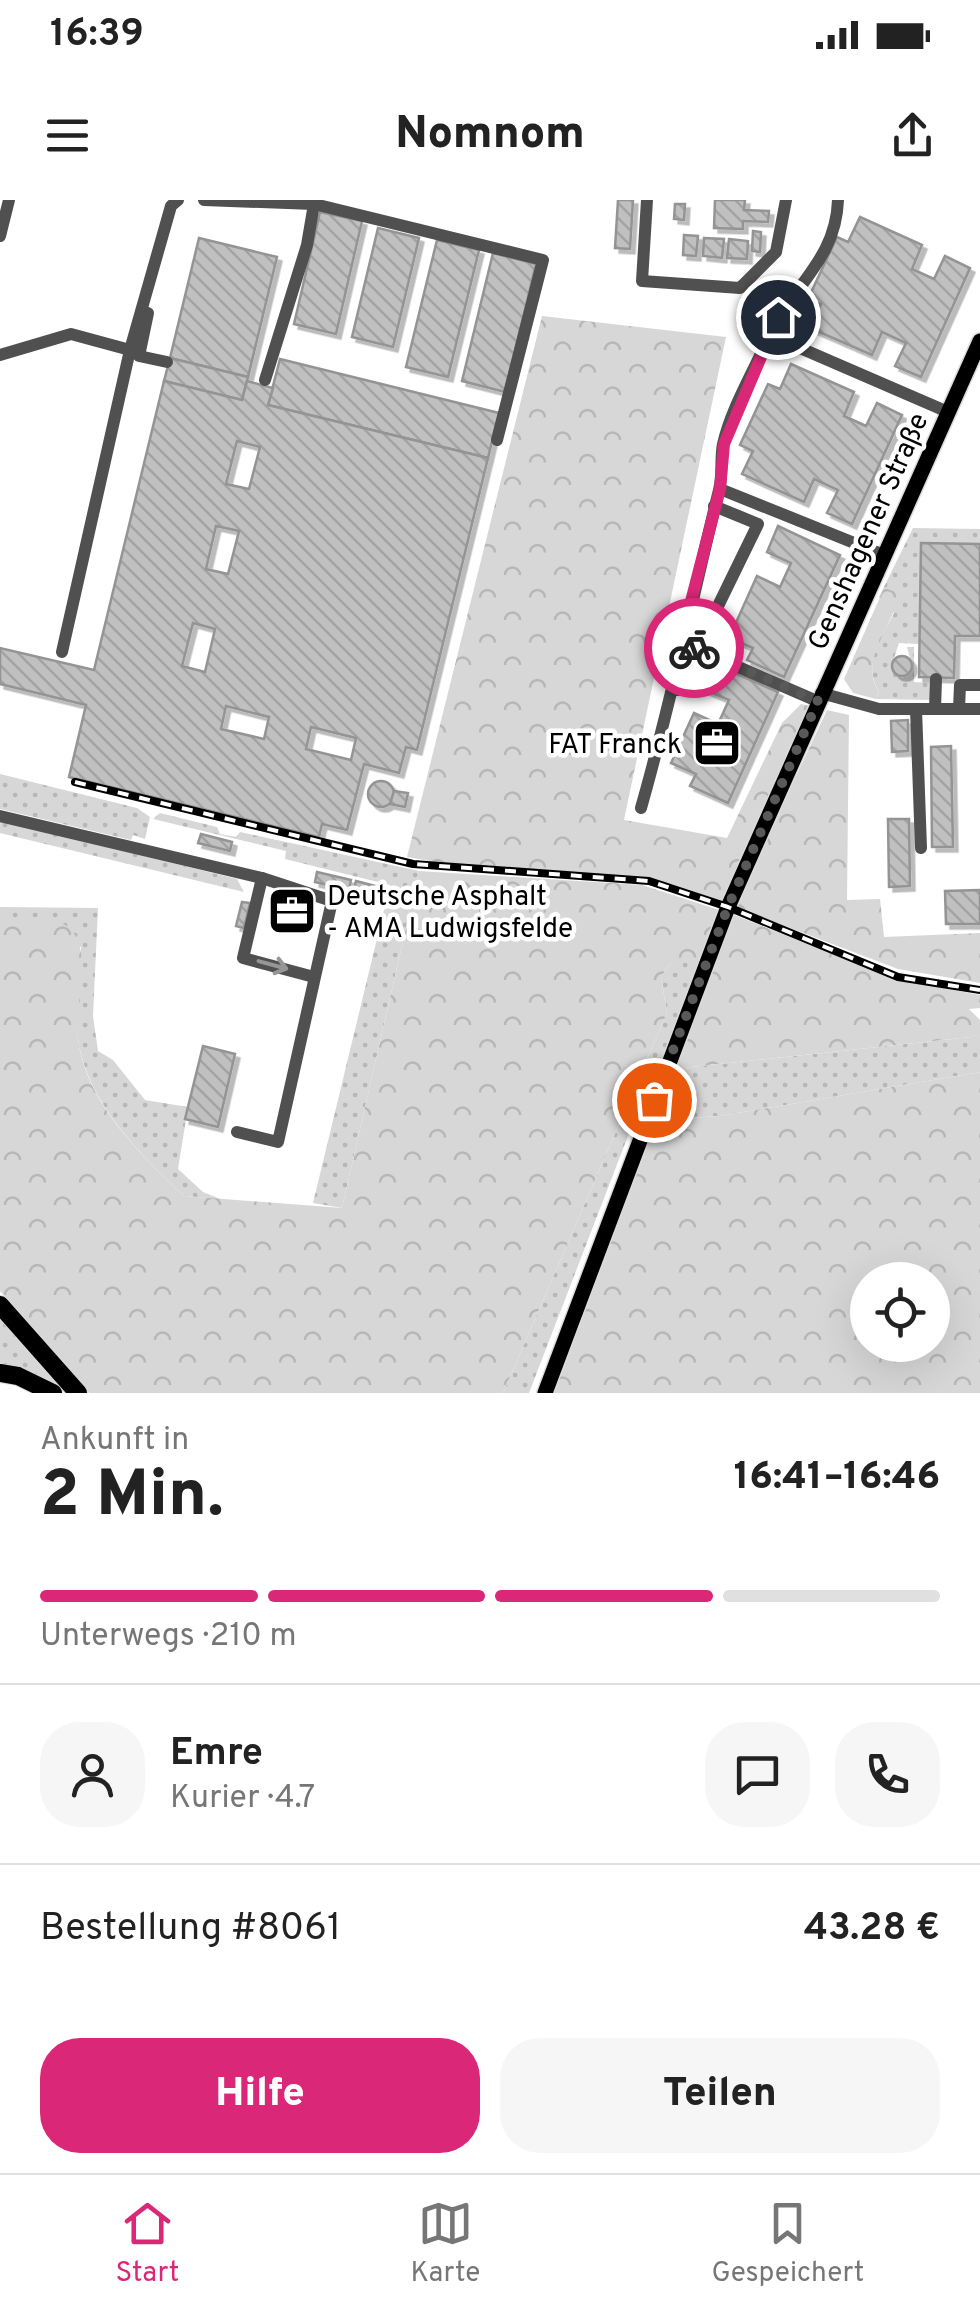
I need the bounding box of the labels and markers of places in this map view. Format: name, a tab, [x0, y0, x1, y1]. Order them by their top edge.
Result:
pin	[736, 275, 821, 360]
office icon: FAT Franck	[691, 717, 743, 769]
place label: FAT Franck	[548, 728, 682, 764]
place label: Deutsche Asphalt - AMA Ludwigsfelde	[327, 880, 573, 948]
office icon: Deutsche Asphalt - AMA Ludwigsfelde	[266, 885, 318, 937]
pin	[612, 1058, 697, 1143]

